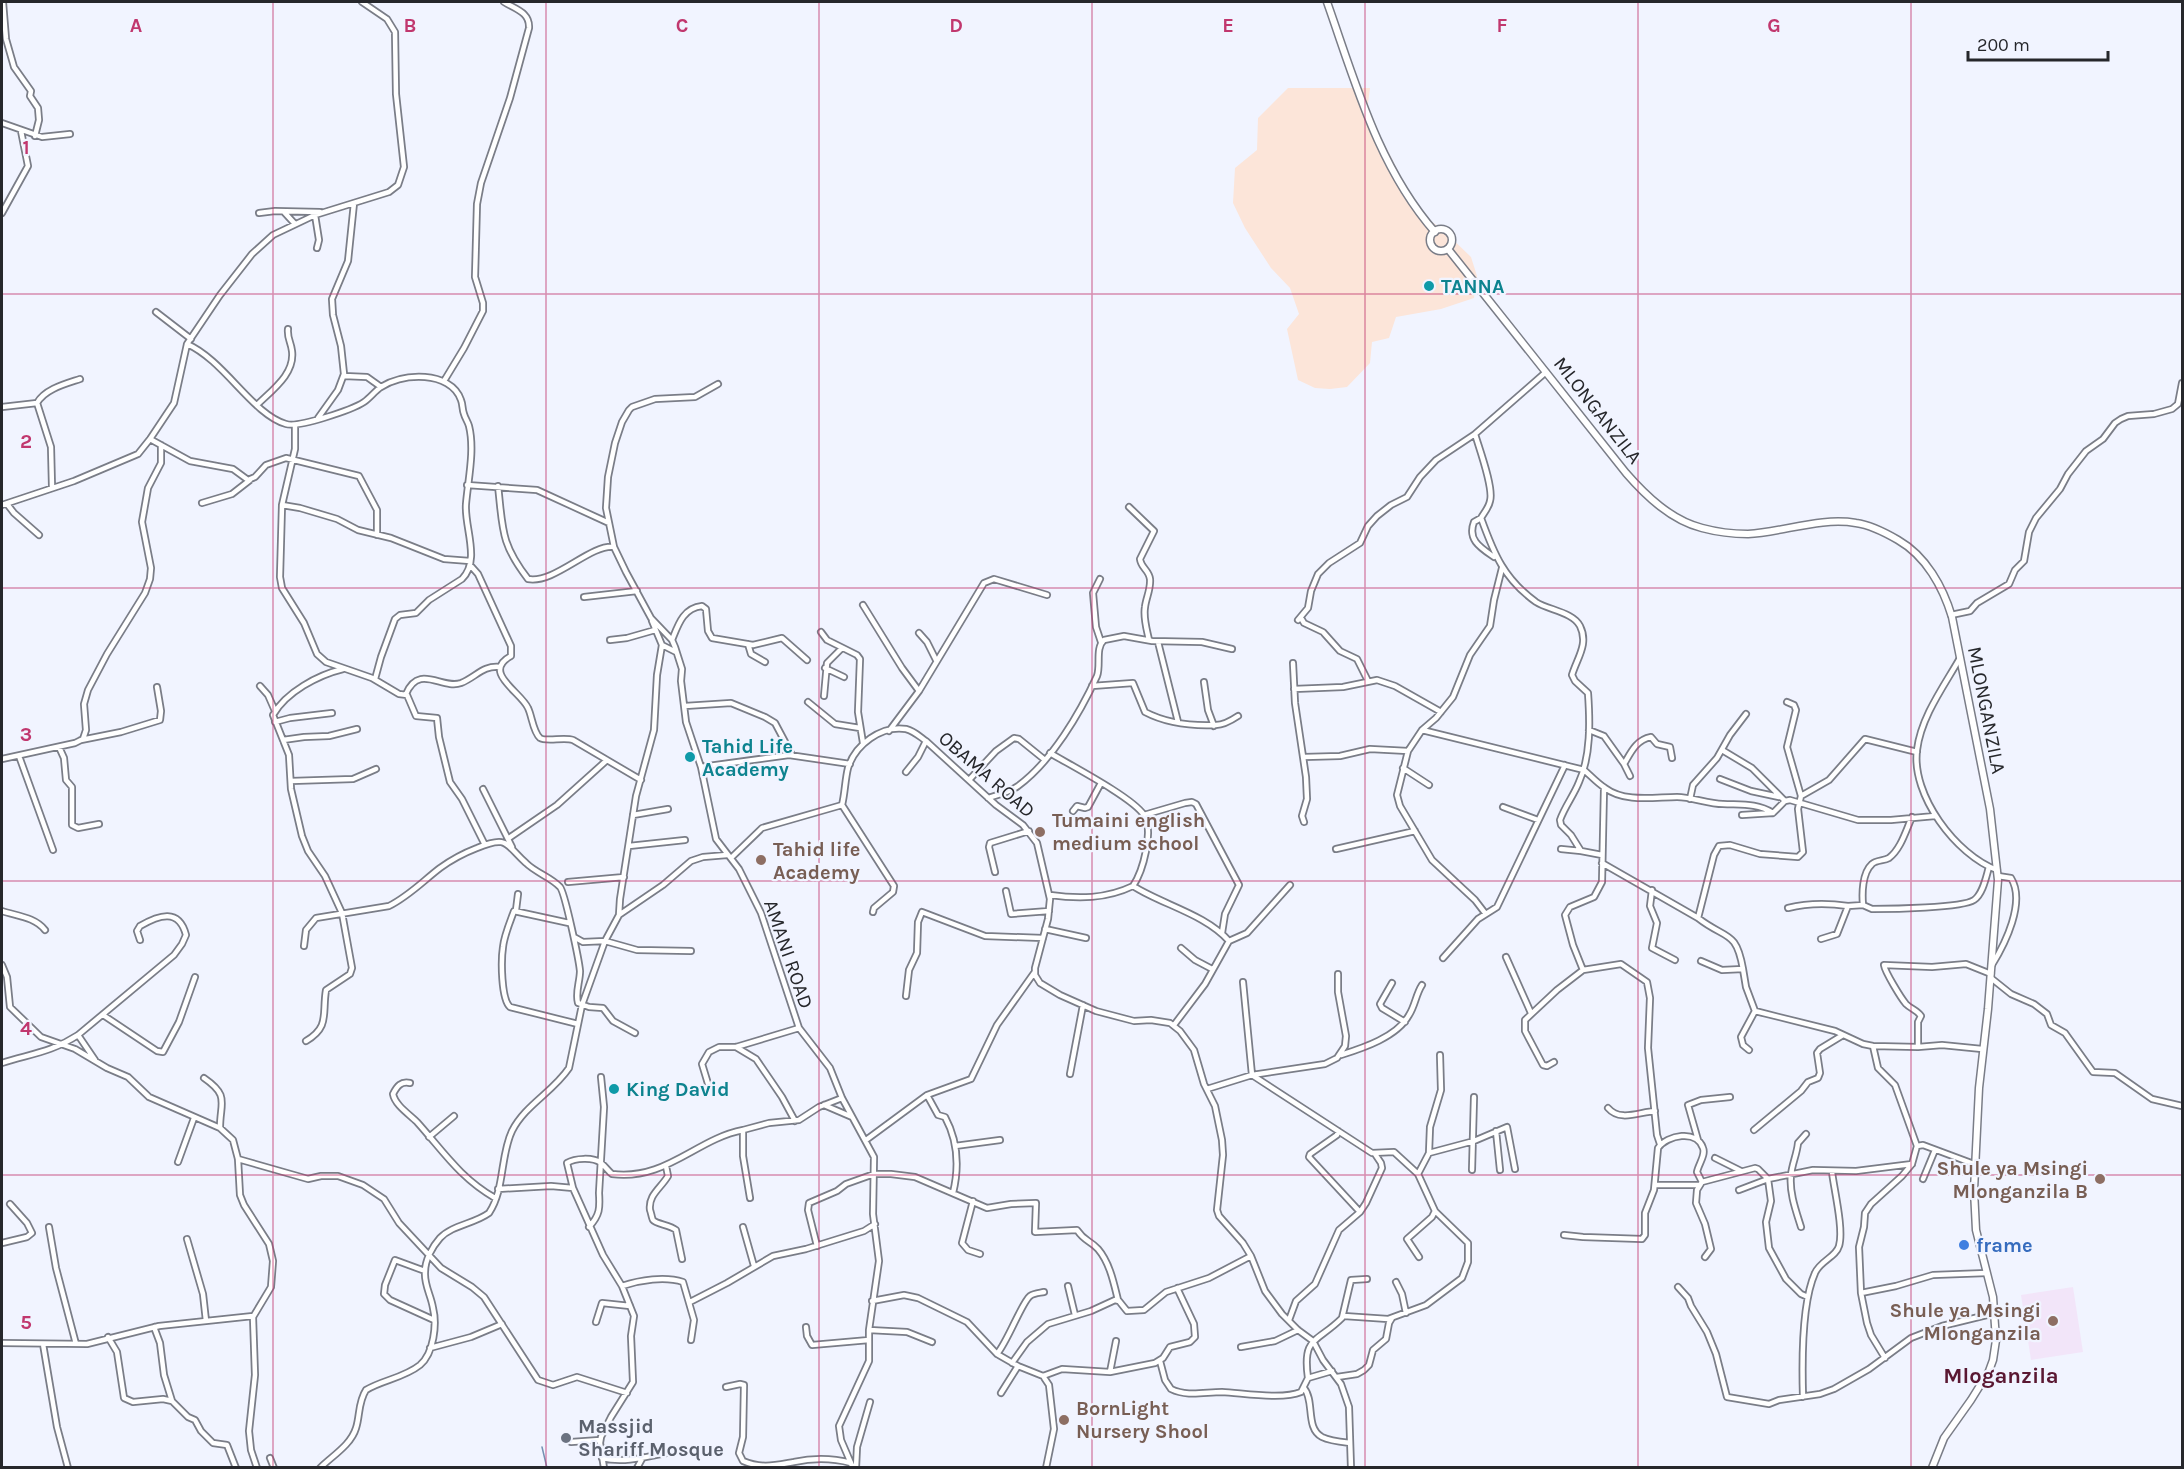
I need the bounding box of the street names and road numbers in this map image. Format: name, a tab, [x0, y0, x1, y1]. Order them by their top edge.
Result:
street label: MLONGANZILA	[1549, 352, 1646, 468]
street label: MLONGANZILA	[1963, 644, 2010, 776]
street label: OBAMA ROAD	[934, 726, 1039, 822]
street label: AMANI ROAD	[759, 897, 818, 1012]

